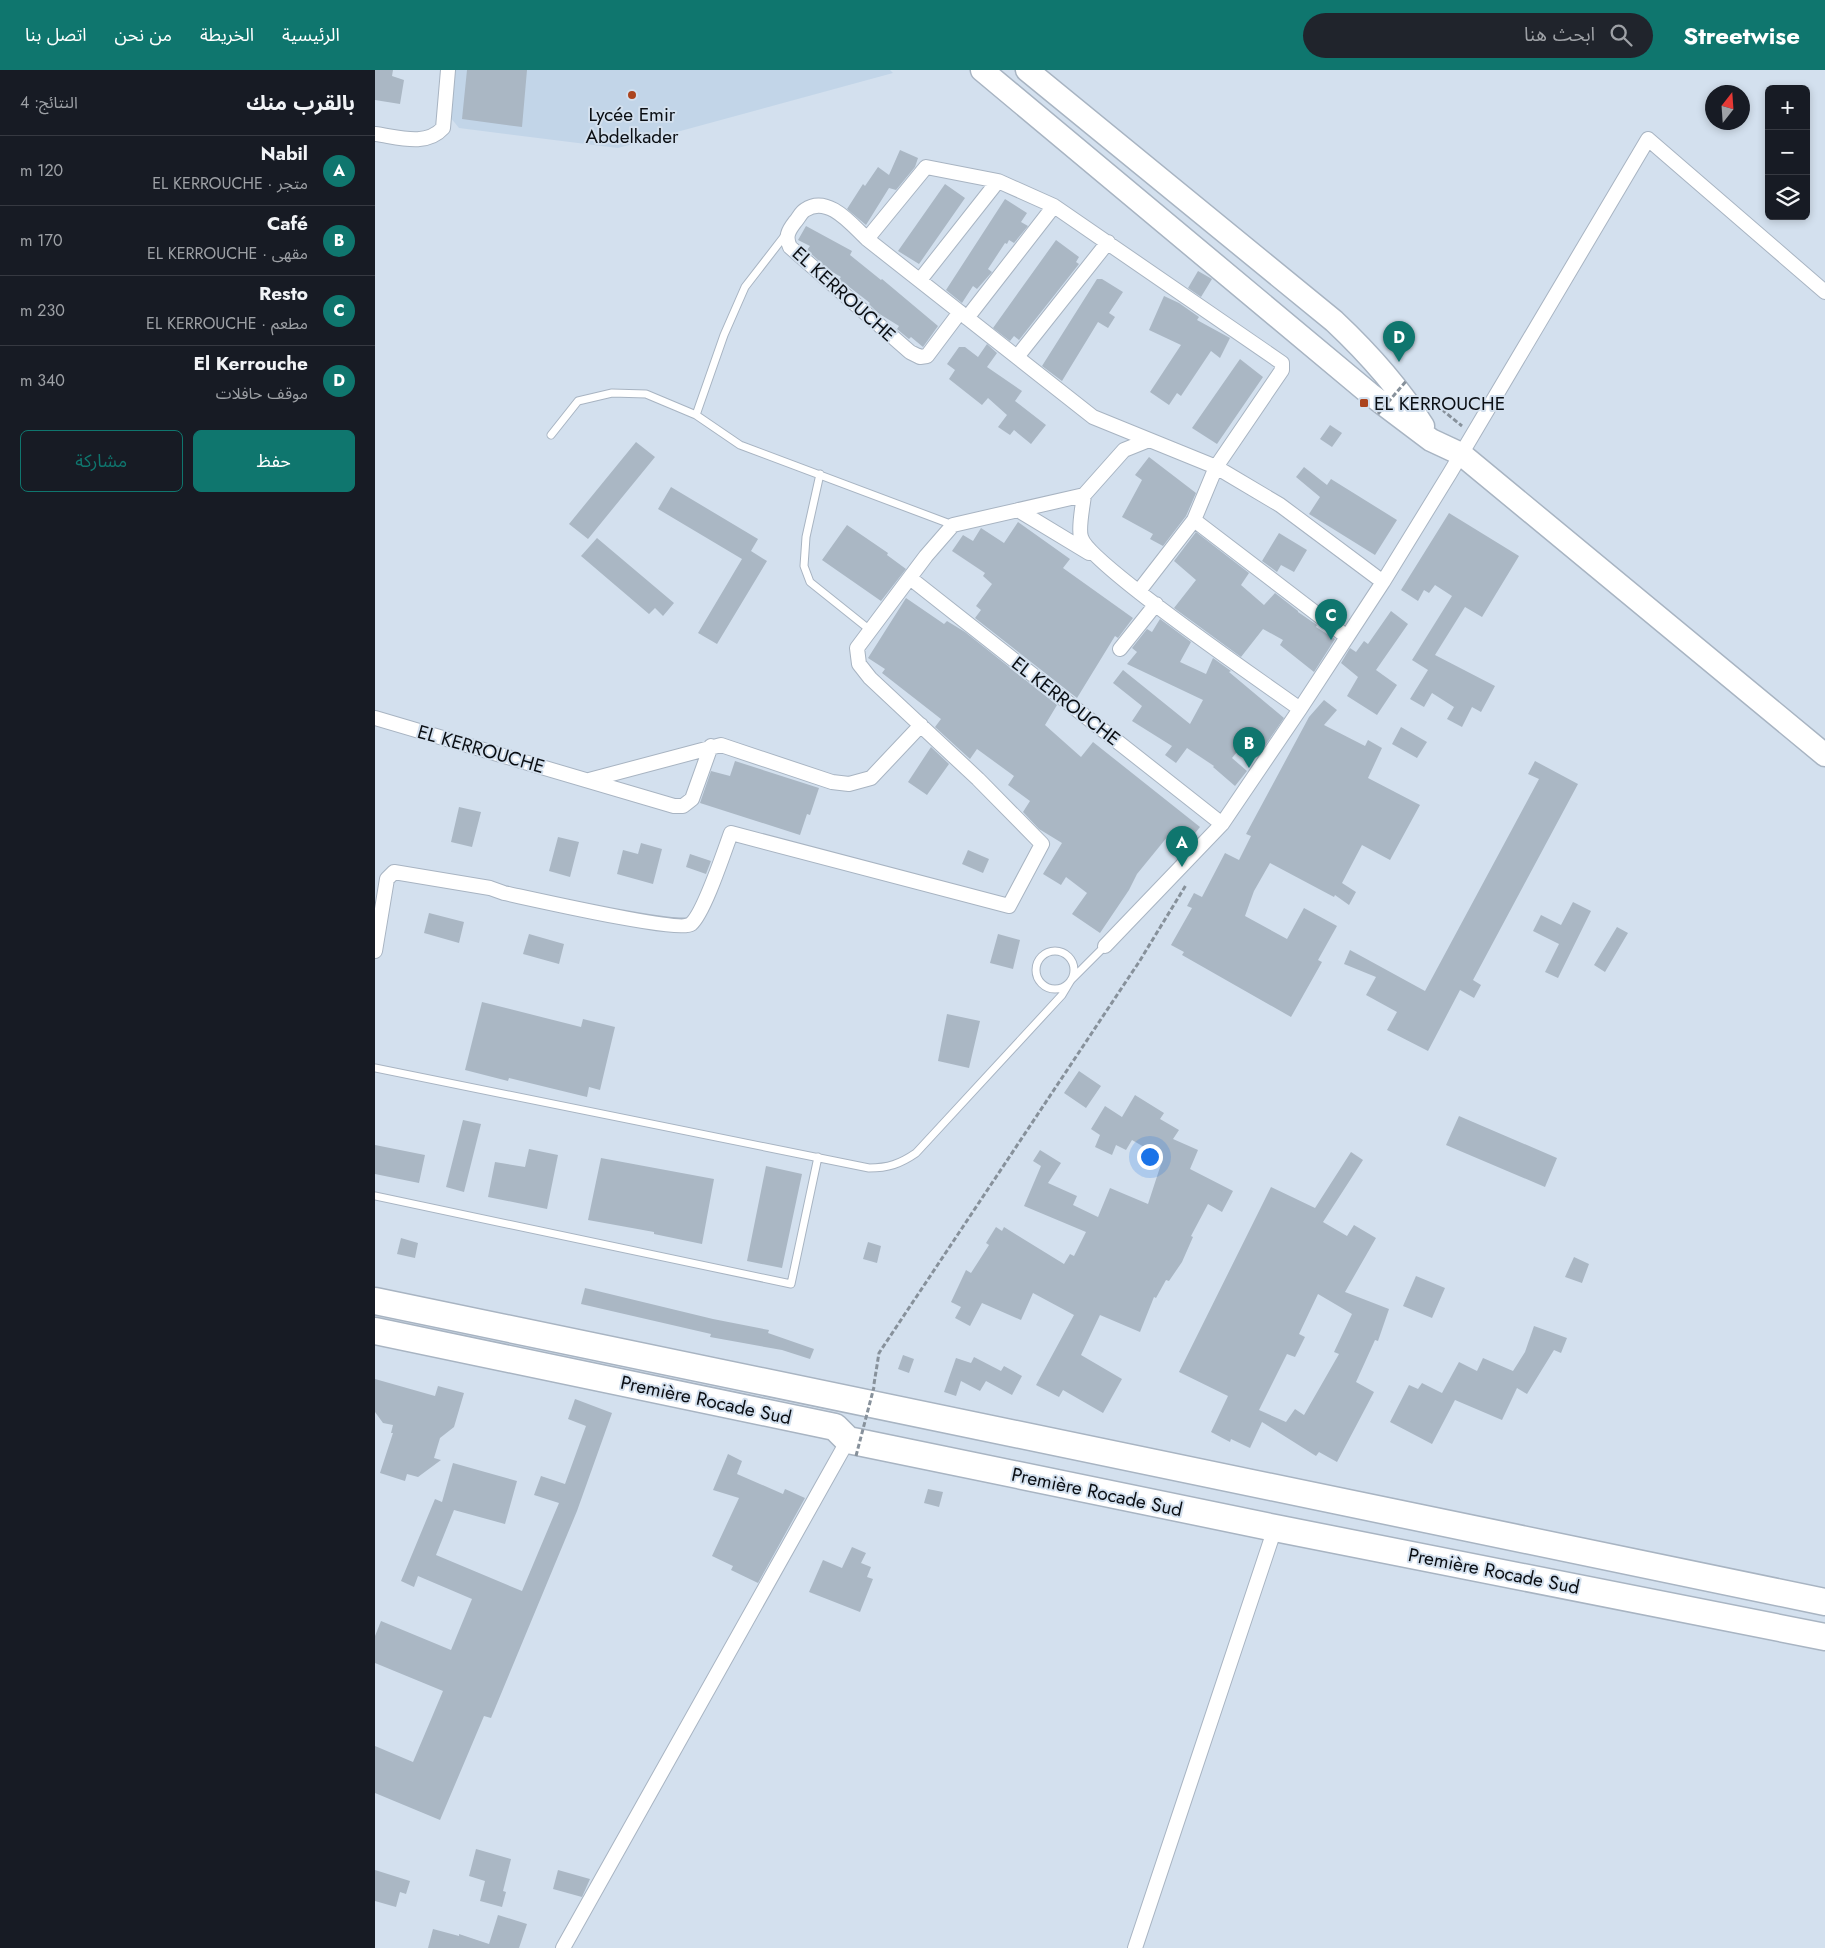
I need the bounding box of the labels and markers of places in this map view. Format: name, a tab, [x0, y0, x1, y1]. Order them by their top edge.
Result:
marker: Lycée Emir Abdelkader	[626, 89, 638, 101]
place label: Lycée Emir Abdelkader	[586, 101, 679, 150]
pin: D	[1383, 321, 1415, 362]
place label: EL KERROUCHE	[1374, 390, 1505, 417]
marker: EL KERROUCHE	[1358, 397, 1370, 409]
pin: C	[1315, 599, 1347, 640]
pin: B	[1233, 727, 1265, 768]
pin: A	[1166, 826, 1198, 867]

